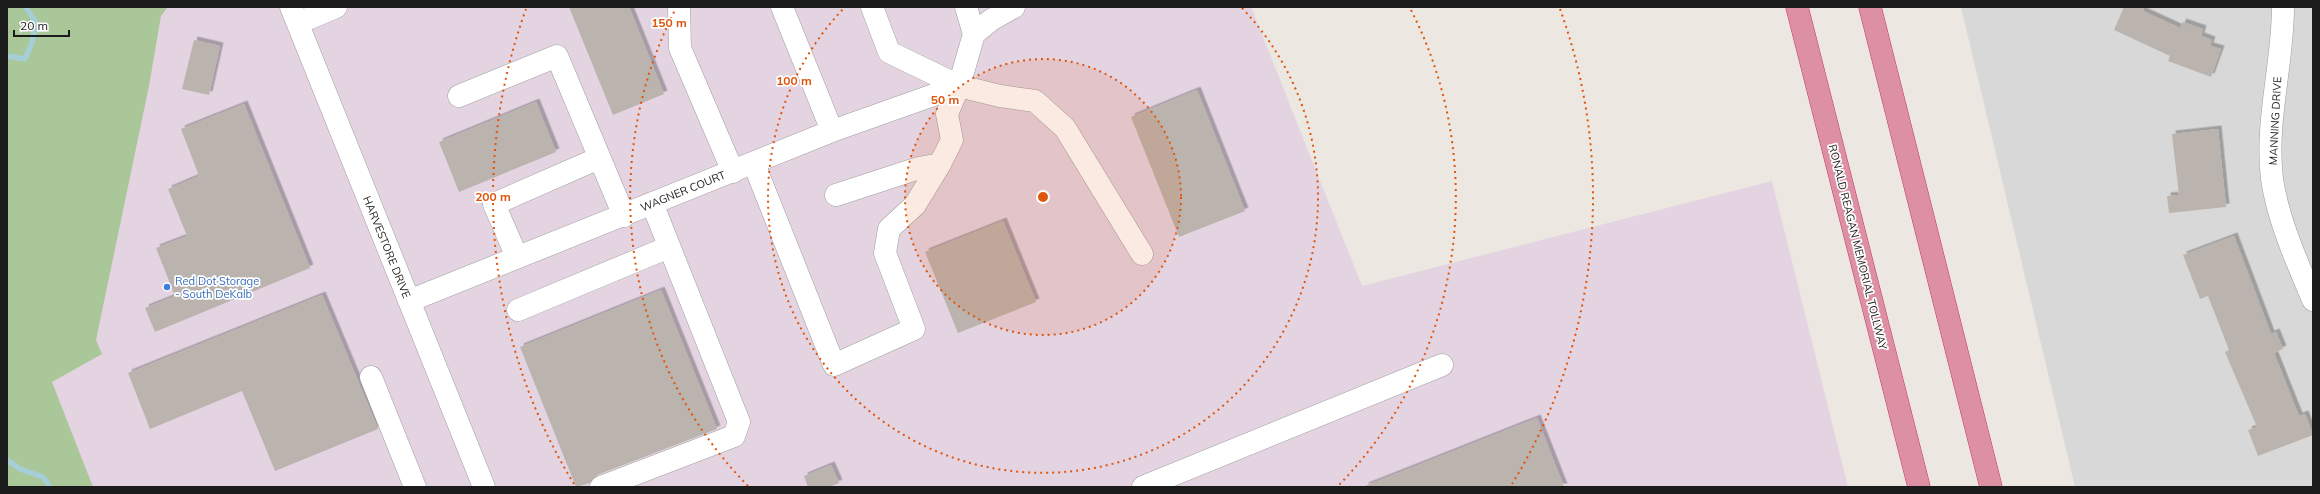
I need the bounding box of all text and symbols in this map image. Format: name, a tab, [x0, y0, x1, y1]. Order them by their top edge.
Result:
scale bar	[14, 12, 69, 38]
text: 150 m	[651, 15, 687, 30]
text: 20 m	[20, 18, 48, 33]
text: 100 m	[776, 73, 812, 88]
street label: MANNING DRIVE	[2266, 76, 2284, 166]
text: 50 m	[931, 92, 959, 107]
street label: RONALD REAGAN MEMORIAL TOLLWAY	[1826, 143, 1890, 351]
street label: WAGNER COURT	[638, 167, 728, 214]
text: 200 m	[475, 189, 511, 204]
centre of rings	[1036, 190, 1050, 204]
street label: HARVESTORE DRIVE	[360, 194, 414, 300]
place label: Red Dot Storage - South DeKalb	[175, 274, 259, 301]
marker: Red Dot Storage - South DeKalb	[162, 282, 172, 292]

